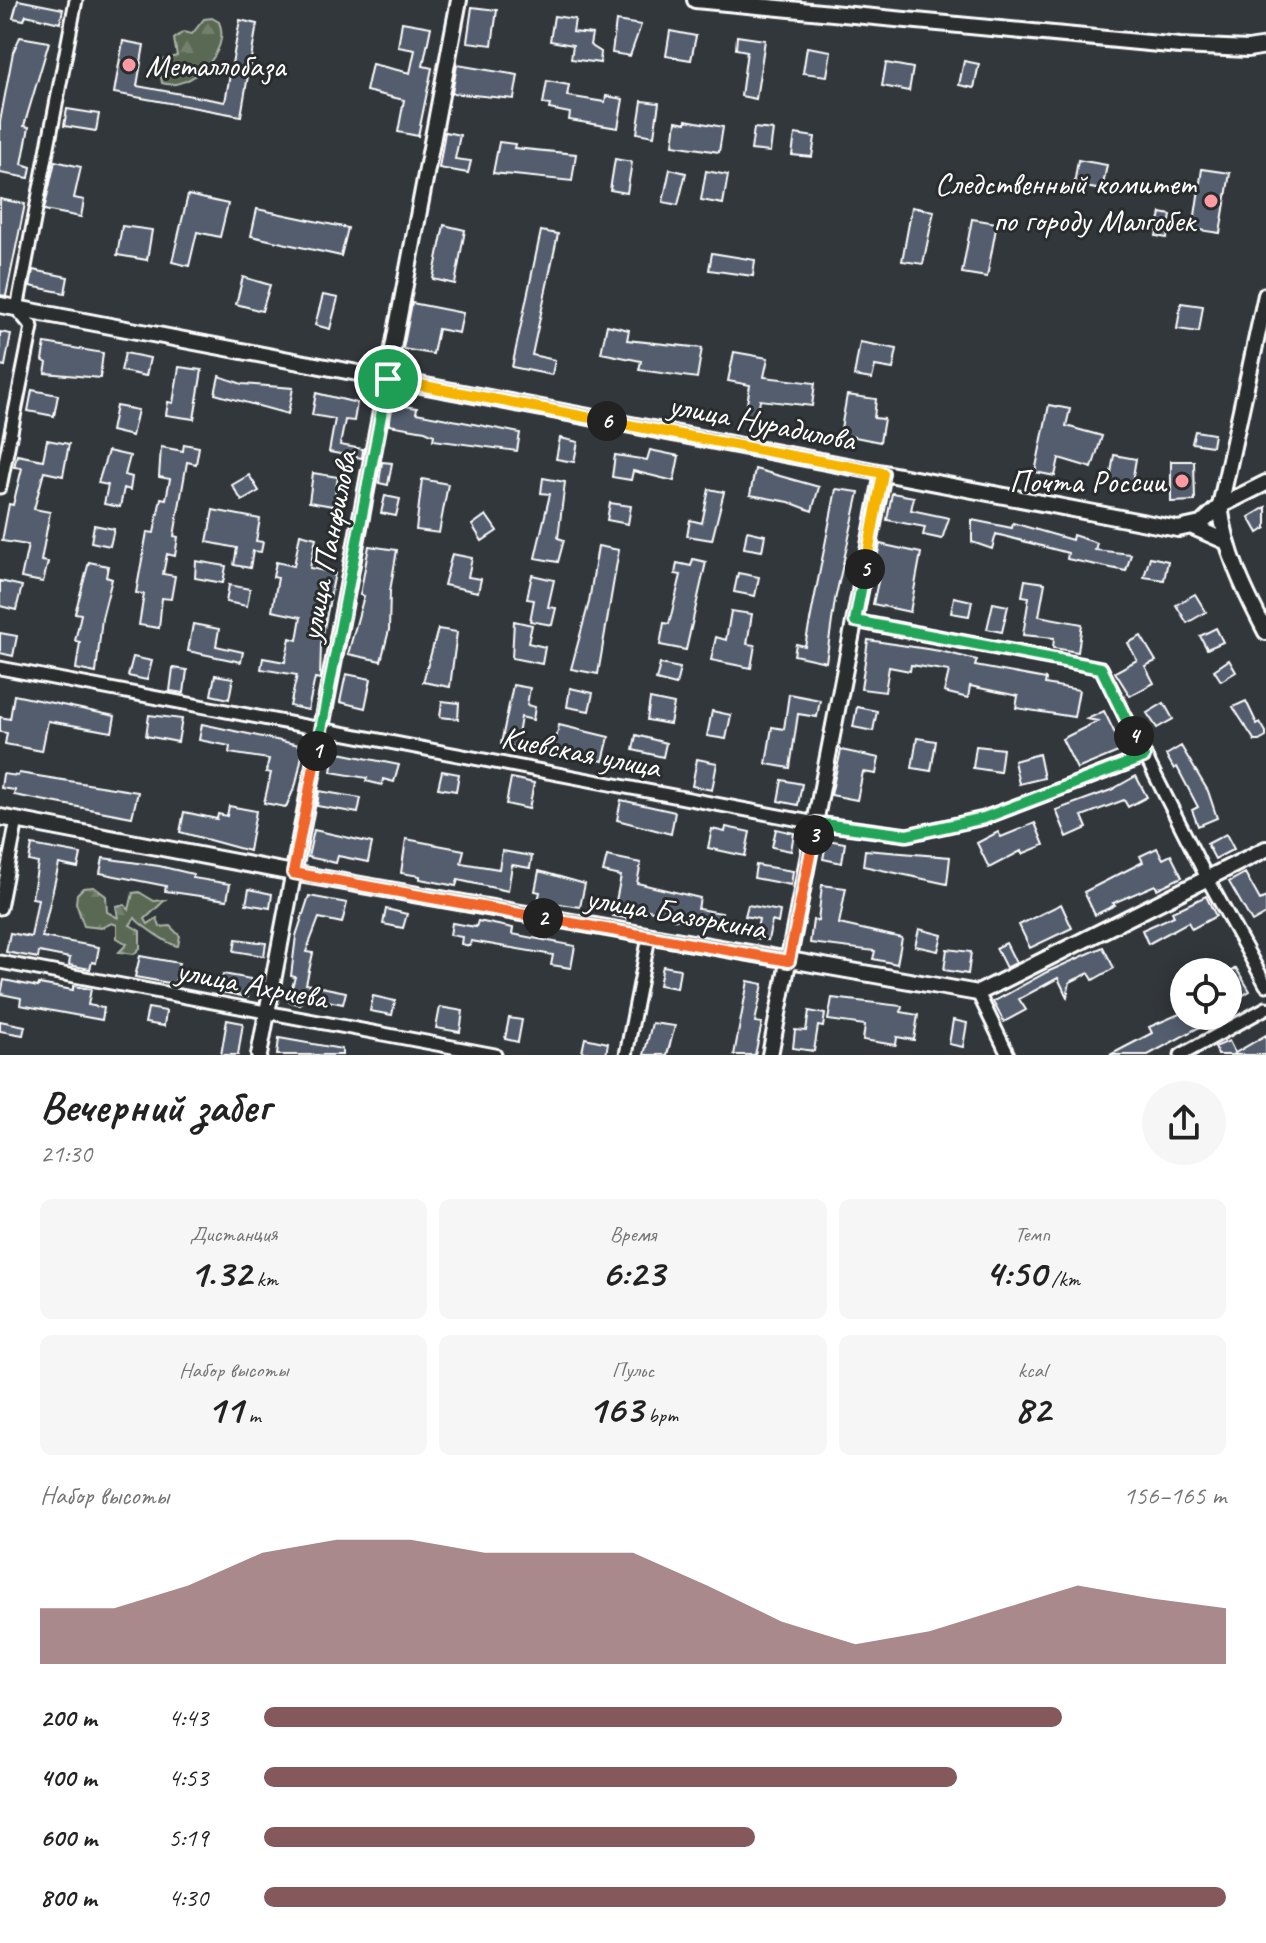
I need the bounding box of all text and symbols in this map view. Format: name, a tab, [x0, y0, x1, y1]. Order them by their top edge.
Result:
place label: Металлобаза	[145, 45, 287, 86]
marker: Металлобаза	[120, 56, 138, 74]
place label: Следственный комитет по городу Малгобек	[935, 163, 1198, 241]
marker: Следственный комитет по городу Малгобек	[1202, 192, 1220, 210]
pin	[354, 345, 422, 413]
icon: arrive	[366, 357, 410, 401]
street label: улица Нурадилова	[663, 383, 861, 461]
pin: 6	[587, 401, 627, 441]
text: 6	[602, 407, 612, 435]
street label: улица Панфилова	[289, 446, 367, 646]
place label: Почта России	[1009, 461, 1168, 502]
marker: Почта России	[1173, 472, 1191, 490]
pin: 5	[845, 549, 885, 589]
text: 5	[860, 555, 870, 583]
pin: 4	[1114, 716, 1154, 756]
street label: Киевская улица	[498, 717, 666, 788]
text: 4	[1129, 722, 1139, 750]
pin: 1	[297, 731, 337, 771]
text: 1	[312, 737, 322, 765]
pin: 3	[794, 815, 834, 855]
text: 3	[809, 821, 819, 849]
street label: улица Базоркина	[581, 877, 771, 949]
pin: 2	[523, 898, 563, 938]
text: 2	[538, 904, 548, 932]
street label: улица Ахриева	[171, 949, 334, 1019]
map controls	[1170, 958, 1242, 1030]
button: locate	[1170, 958, 1242, 1030]
text: Вечерний забег	[40, 1079, 270, 1134]
button: share	[1142, 1081, 1226, 1165]
text: 21:30	[40, 1137, 92, 1170]
text: Дистанция	[190, 1220, 278, 1248]
text: Время	[610, 1220, 656, 1248]
text: Темп	[1015, 1220, 1050, 1248]
text: 1.32	[189, 1248, 251, 1298]
text: 6:23	[602, 1248, 664, 1298]
text: 4:50	[985, 1248, 1046, 1298]
text: km	[251, 1265, 278, 1293]
text: /km	[1046, 1265, 1080, 1293]
text: Набор высоты	[179, 1356, 288, 1384]
text: Пульс	[612, 1356, 654, 1384]
text: kcal	[1018, 1356, 1047, 1384]
text: 11	[207, 1384, 243, 1434]
text: 163	[588, 1384, 643, 1434]
text: 82	[1014, 1384, 1050, 1434]
text: m	[243, 1401, 260, 1429]
text: bpm	[643, 1401, 678, 1429]
text: Набор высоты	[40, 1479, 169, 1512]
text: 156–165 m	[1123, 1479, 1226, 1512]
text: 200 m	[40, 1701, 96, 1734]
text: 4:43	[168, 1701, 208, 1734]
text: 400 m	[40, 1761, 96, 1794]
text: 4:53	[168, 1761, 208, 1794]
text: 600 m	[40, 1821, 97, 1854]
text: 5:19	[168, 1821, 208, 1854]
text: 800 m	[40, 1881, 96, 1914]
text: 4:30	[168, 1881, 208, 1914]

